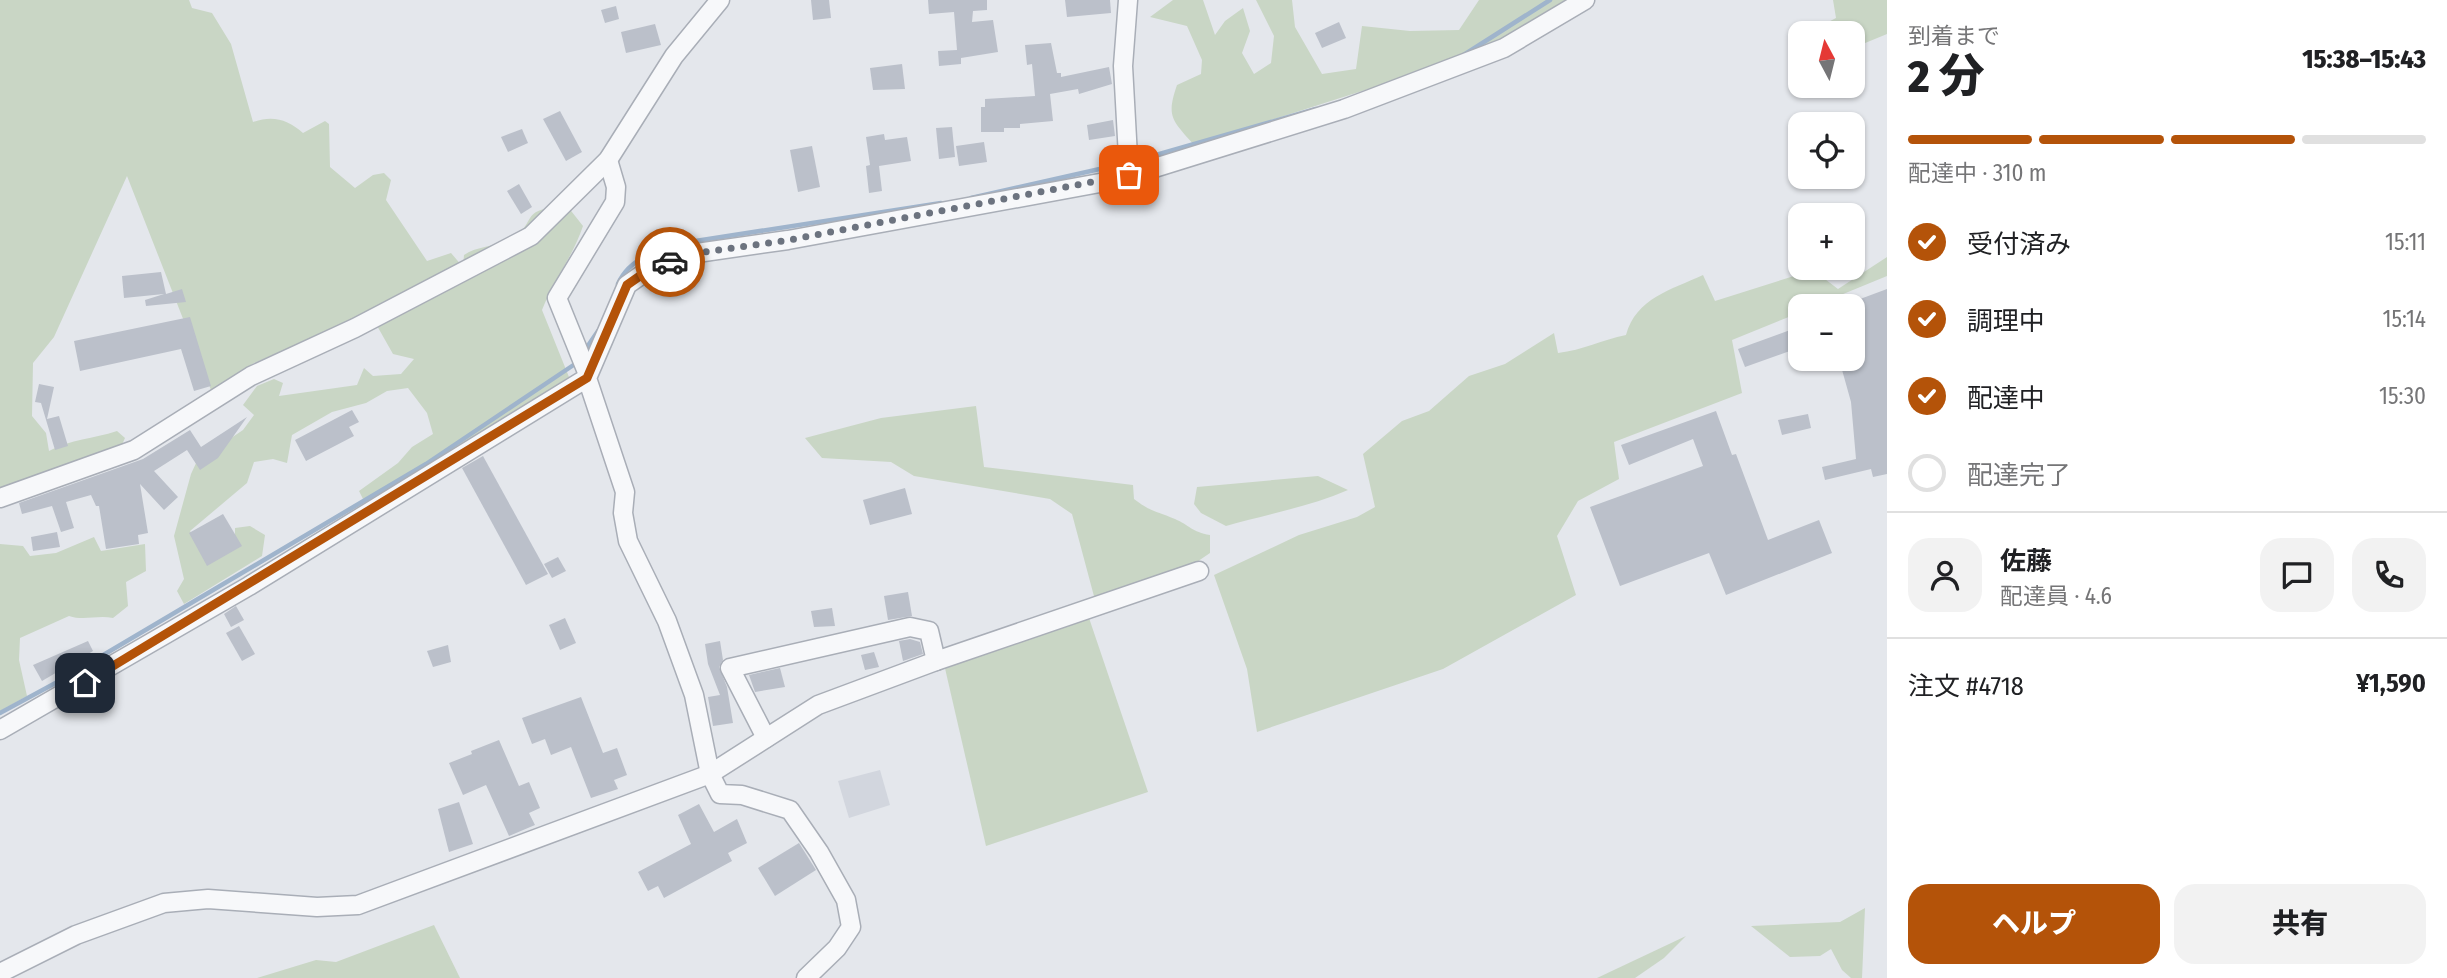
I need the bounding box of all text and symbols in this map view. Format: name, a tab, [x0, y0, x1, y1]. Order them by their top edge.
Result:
north arrow	[1788, 21, 1866, 98]
map controls	[1788, 21, 1865, 371]
text: 到着まで	[1908, 22, 2000, 50]
text: 15:38–15:43	[2302, 44, 2426, 75]
text: 2 分	[1908, 49, 1985, 104]
button: locate	[1788, 112, 1865, 189]
pin	[1099, 145, 1159, 205]
icon: bag	[1110, 156, 1148, 194]
text: 配達中 · 310 m	[1908, 159, 2047, 187]
button: +	[1788, 203, 1865, 280]
icon: check	[1908, 223, 1946, 261]
courier	[635, 227, 705, 297]
text: 15:11	[2385, 228, 2426, 256]
text: 受付済み	[1967, 229, 2071, 260]
icon: car	[651, 243, 689, 281]
button: −	[1788, 294, 1865, 371]
icon: check	[1908, 300, 1946, 338]
text: 15:14	[2382, 305, 2426, 333]
text: 調理中	[1967, 306, 2045, 337]
icon: check	[1908, 377, 1946, 415]
text: 15:30	[2379, 382, 2426, 410]
text: 配達中	[1967, 383, 2045, 414]
text: 配達完了	[1967, 460, 2071, 491]
button: person	[1908, 538, 1982, 612]
button: chat	[2260, 538, 2334, 612]
button: phone	[2352, 538, 2426, 612]
text: 佐藤	[2000, 546, 2052, 577]
text: 配達員 · 4.6	[2000, 582, 2112, 610]
pin	[55, 653, 115, 713]
icon: home	[66, 664, 104, 702]
text: ¥1,590	[2356, 668, 2426, 699]
text: 注文 #4718	[1908, 671, 2024, 702]
button: ヘルプ	[1908, 884, 2160, 964]
button: 共有	[2174, 884, 2426, 964]

